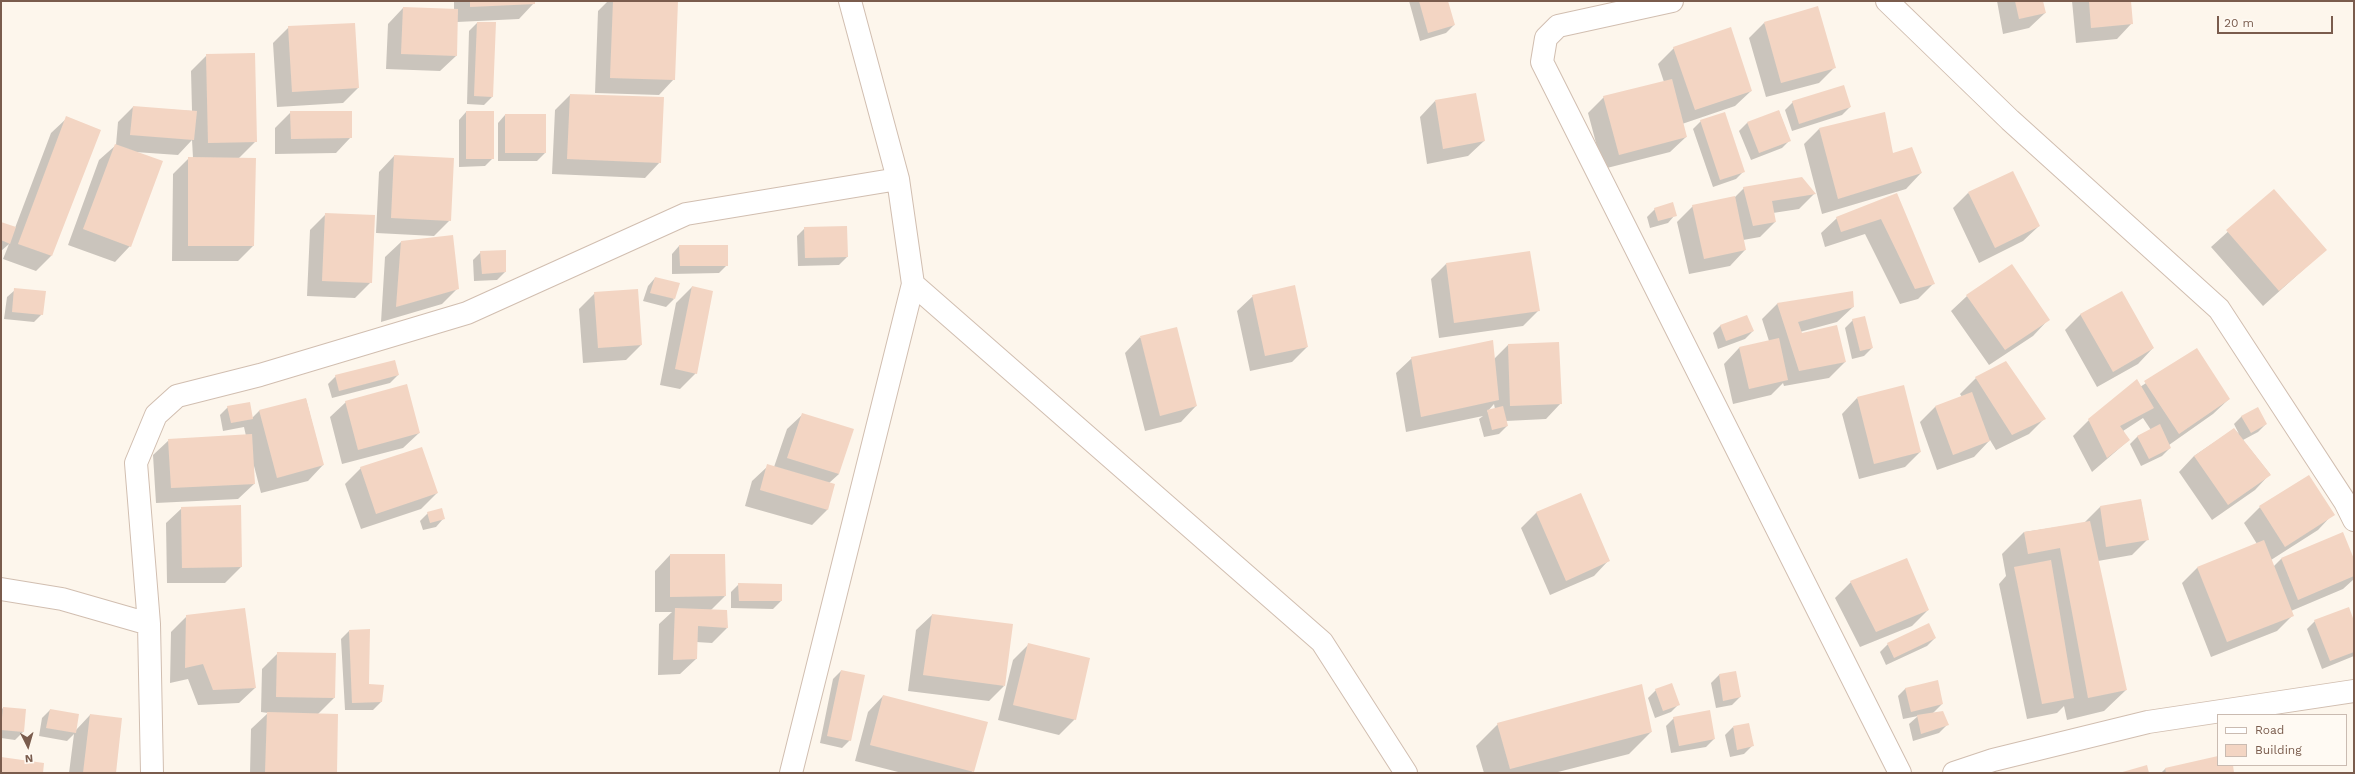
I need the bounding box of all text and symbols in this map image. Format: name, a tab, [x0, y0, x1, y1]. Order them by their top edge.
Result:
scale bar	[2219, 8, 2335, 34]
text: 20 m	[2224, 16, 2254, 30]
legend	[2217, 714, 2347, 766]
text: Road	[2255, 723, 2284, 737]
north arrow	[8, 726, 48, 766]
text: Building	[2255, 743, 2302, 757]
text: N	[24, 752, 34, 765]

